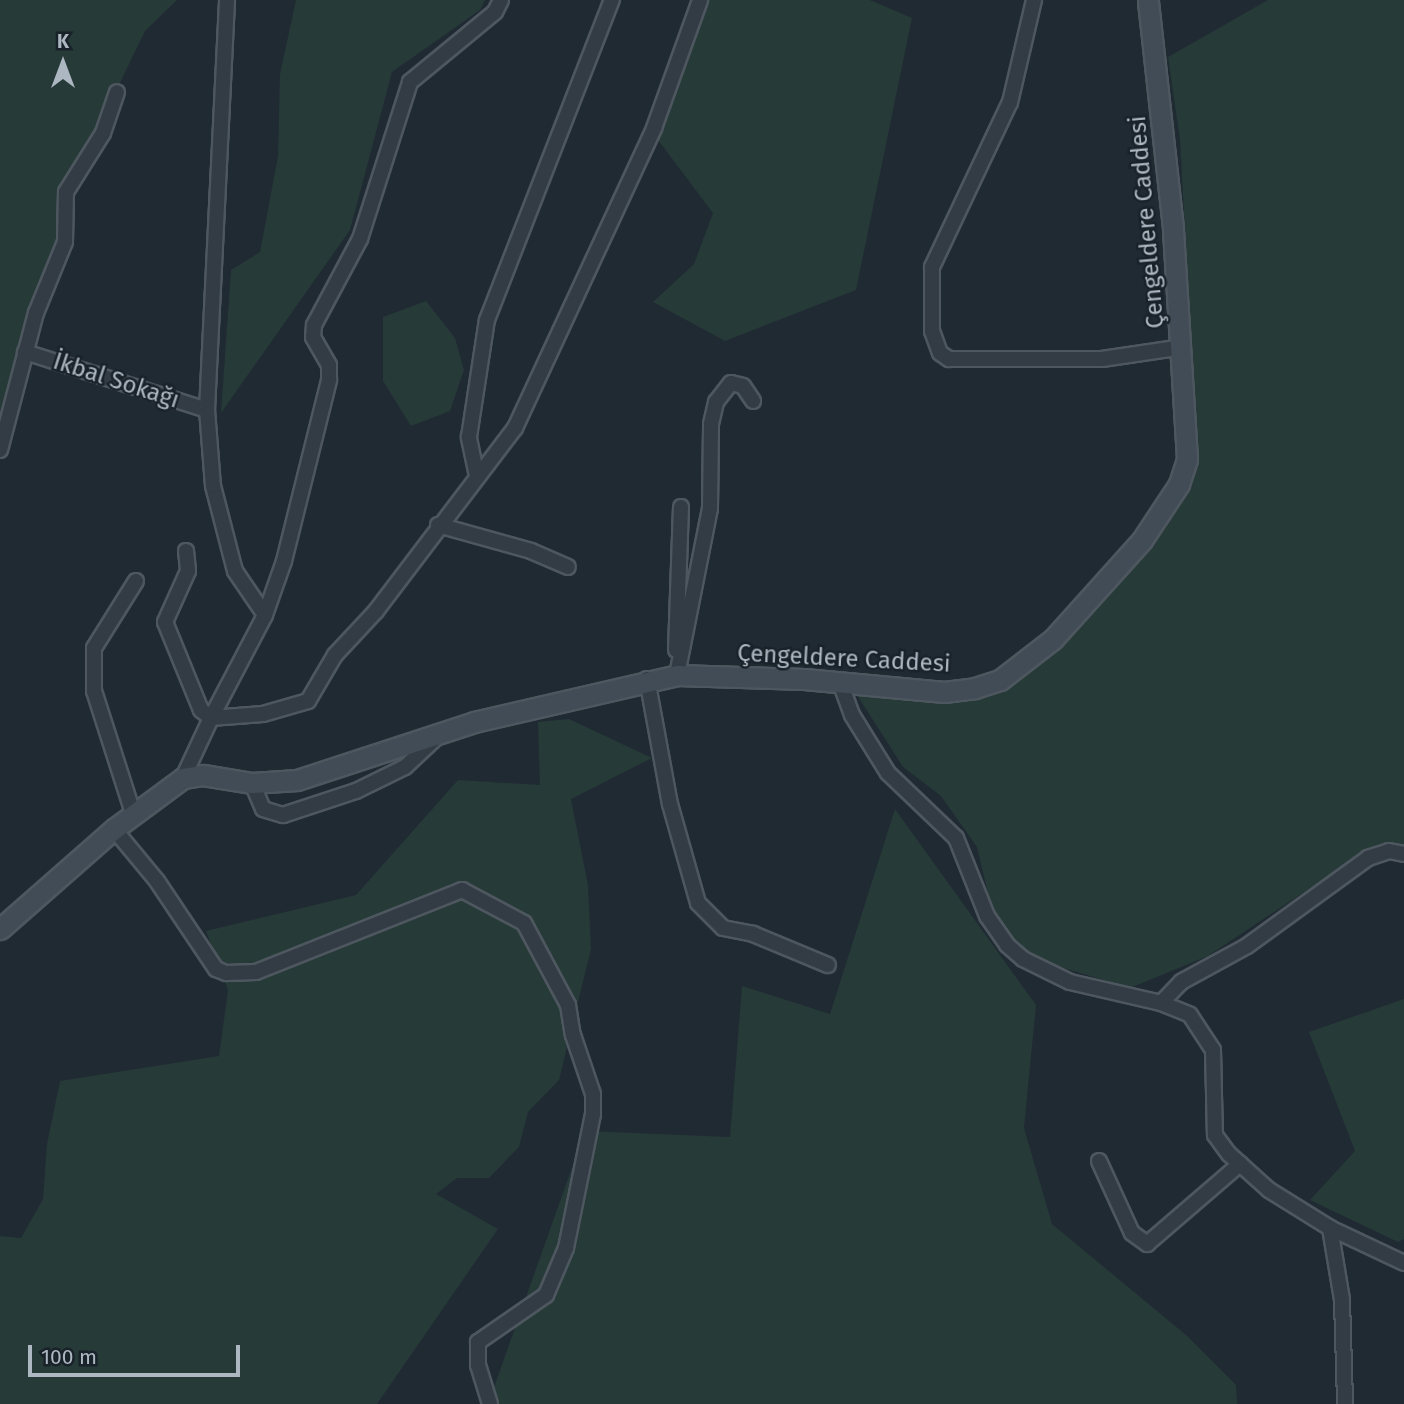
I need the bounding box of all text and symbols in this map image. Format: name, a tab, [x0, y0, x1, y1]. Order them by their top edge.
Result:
north arrow	[28, 28, 98, 98]
text: K	[57, 30, 69, 53]
street label: Çengeldere Caddesi	[1123, 114, 1171, 330]
street label: İkbal Sokağı	[49, 347, 183, 415]
street label: Çengeldere Caddesi	[737, 639, 951, 679]
scale bar	[32, 1330, 243, 1374]
text: 100 m	[41, 1344, 97, 1370]

